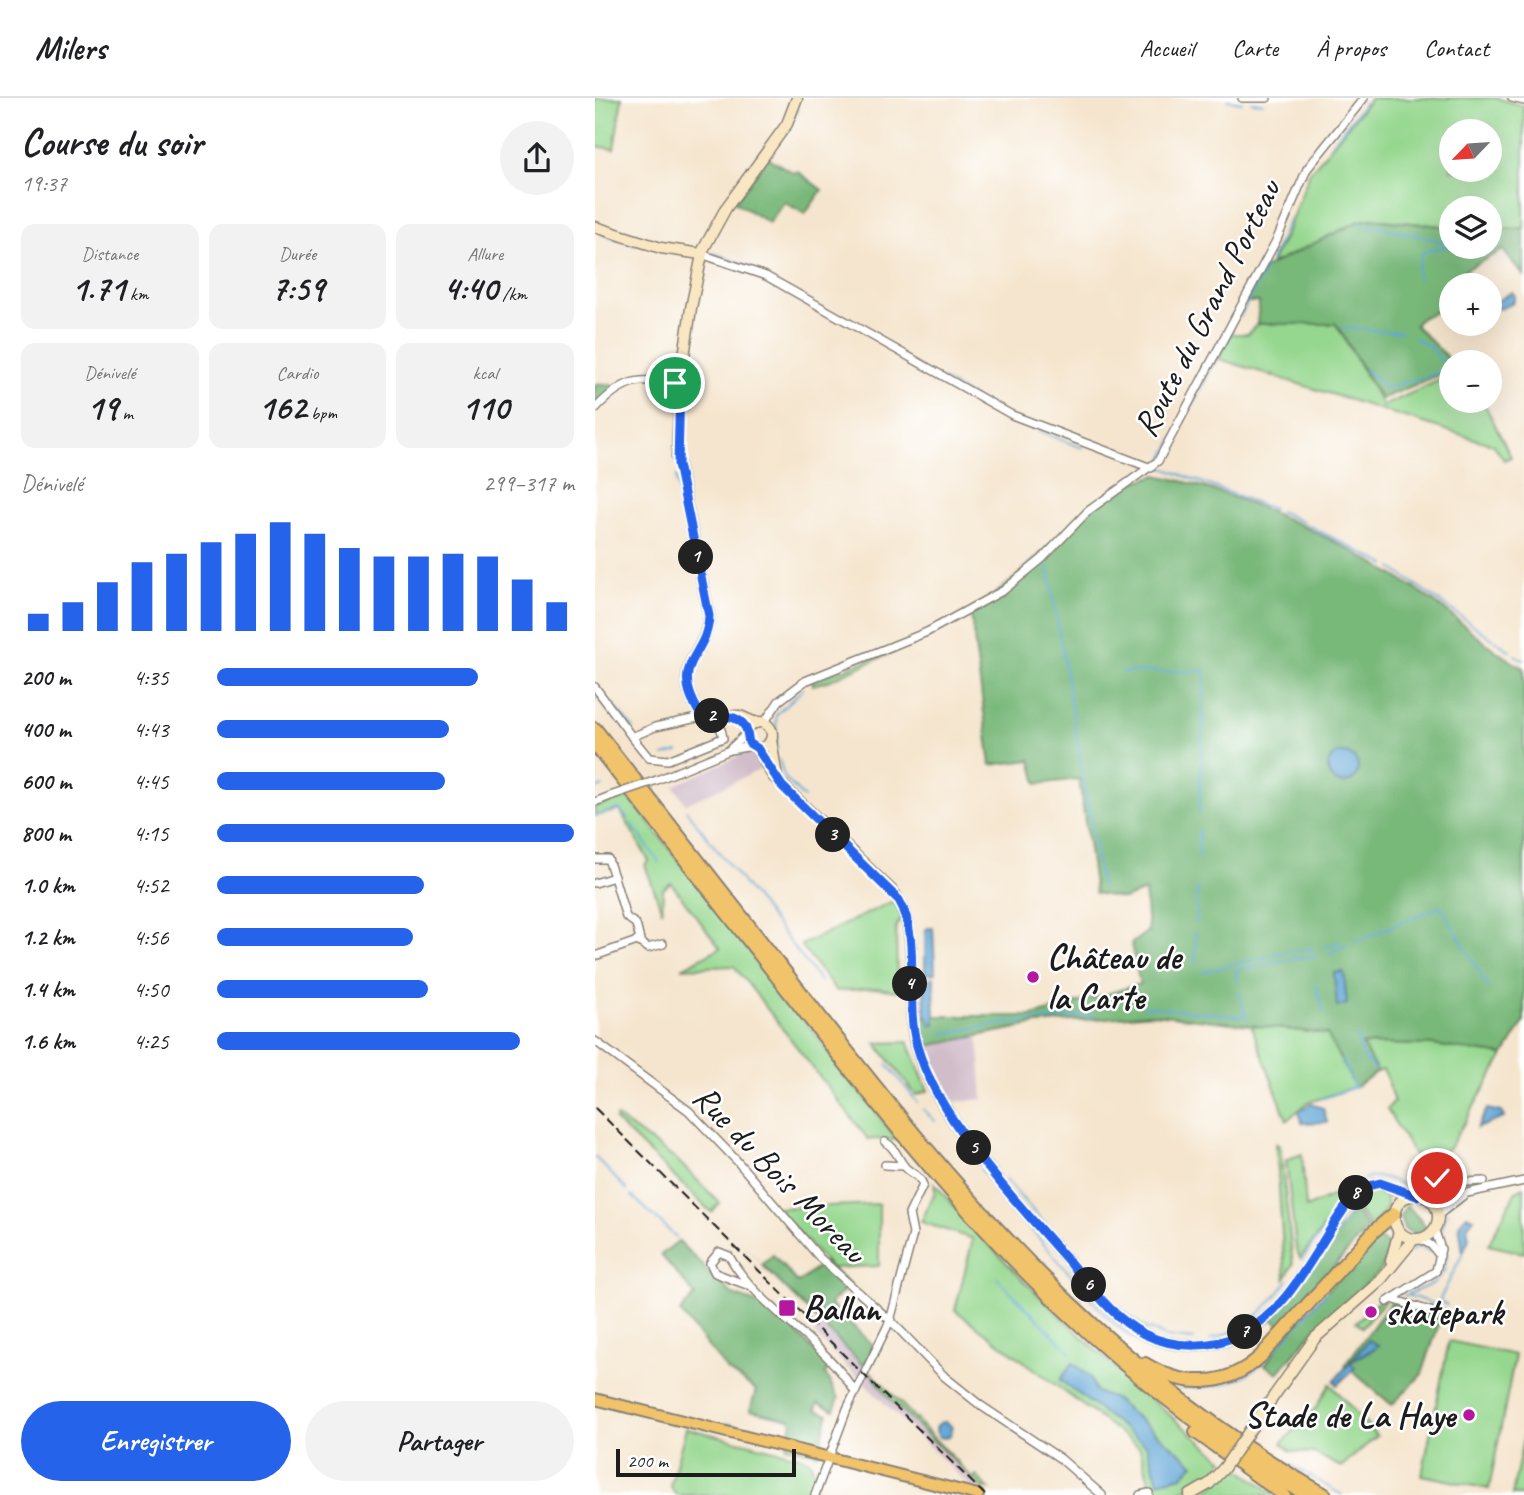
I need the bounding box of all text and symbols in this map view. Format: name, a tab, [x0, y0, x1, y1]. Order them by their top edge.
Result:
text: Milers	[35, 27, 106, 69]
text: Accueil	[1140, 33, 1194, 63]
text: Carte	[1232, 33, 1278, 63]
text: À propos	[1316, 33, 1386, 63]
text: Contact	[1424, 33, 1489, 63]
text: Course du soir	[21, 119, 203, 166]
north arrow	[1439, 119, 1501, 182]
map controls	[1439, 119, 1502, 413]
button: share	[500, 121, 574, 195]
text: 19:37	[21, 169, 67, 198]
street label: Route du Grand Porteau	[1123, 170, 1292, 444]
button: layers	[1439, 196, 1502, 259]
text: Distance	[81, 242, 138, 266]
text: Durée	[279, 242, 316, 266]
text: Allure	[467, 242, 503, 266]
text: 1.71	[71, 266, 125, 311]
text: 7:59	[271, 266, 324, 311]
text: 4:40	[443, 266, 498, 311]
button: +	[1439, 273, 1502, 336]
text: km	[125, 282, 148, 306]
text: /km	[498, 282, 527, 306]
button: −	[1439, 350, 1502, 413]
pin	[645, 353, 705, 413]
text: Dénivelé	[84, 361, 135, 385]
text: Cardio	[277, 361, 318, 385]
text: kcal	[473, 361, 498, 385]
icon: arrive	[656, 364, 694, 402]
text: 19	[87, 385, 118, 430]
text: 162	[258, 385, 306, 430]
text: 110	[462, 385, 509, 430]
text: m	[118, 401, 133, 425]
text: bpm	[306, 401, 337, 425]
text: Dénivelé	[21, 469, 83, 498]
text: 299–317 m	[483, 469, 574, 498]
pin: 1	[679, 540, 714, 574]
text: 1	[691, 544, 700, 568]
text: 200 m	[21, 663, 71, 692]
text: 4:35	[133, 663, 169, 692]
pin: 2	[695, 698, 729, 734]
text: 2	[707, 703, 716, 727]
text: 400 m	[21, 715, 71, 744]
text: 4:43	[133, 715, 169, 744]
text: 600 m	[21, 767, 71, 796]
text: 4:45	[133, 767, 169, 796]
pin: 3	[815, 818, 851, 852]
text: 800 m	[21, 819, 71, 848]
text: 4:15	[133, 819, 169, 848]
text: 3	[828, 822, 837, 846]
text: 1.0 km	[21, 871, 75, 900]
text: 4:52	[133, 871, 169, 900]
text: 1.2 km	[21, 923, 75, 952]
text: 4:56	[133, 923, 169, 952]
place label: Château de la Carte	[1047, 935, 1184, 1020]
pin: 4	[893, 966, 927, 1001]
marker: Château de la Carte	[1025, 969, 1041, 985]
text: 4	[905, 971, 914, 995]
text: 1.4 km	[21, 975, 75, 1004]
text: 4:50	[133, 975, 169, 1004]
text: 1.6 km	[21, 1027, 75, 1056]
text: 4:25	[133, 1027, 169, 1056]
street label: Rue du Bois Moreau	[683, 1075, 878, 1274]
pin: 5	[957, 1130, 991, 1166]
text: 5	[969, 1135, 978, 1159]
pin	[1407, 1148, 1467, 1208]
icon: check	[1418, 1159, 1456, 1197]
pin: 8	[1339, 1176, 1373, 1210]
text: 8	[1351, 1180, 1360, 1204]
pin: 6	[1071, 1268, 1107, 1302]
text: 6	[1084, 1272, 1093, 1296]
place label: Ballan	[803, 1286, 882, 1331]
place label: skatepark	[1385, 1290, 1506, 1335]
marker: Ballan	[777, 1298, 797, 1318]
marker: skatepark	[1363, 1304, 1379, 1320]
pin: 7	[1227, 1314, 1263, 1350]
text: 7	[1240, 1319, 1249, 1343]
place label: Stade de La Haye	[1244, 1393, 1457, 1438]
button: Enregistrer	[21, 1401, 291, 1481]
button: Partager	[305, 1401, 574, 1481]
marker: Stade de La Haye	[1461, 1407, 1477, 1423]
scale bar	[616, 1446, 796, 1478]
text: 200 m	[627, 1449, 668, 1473]

